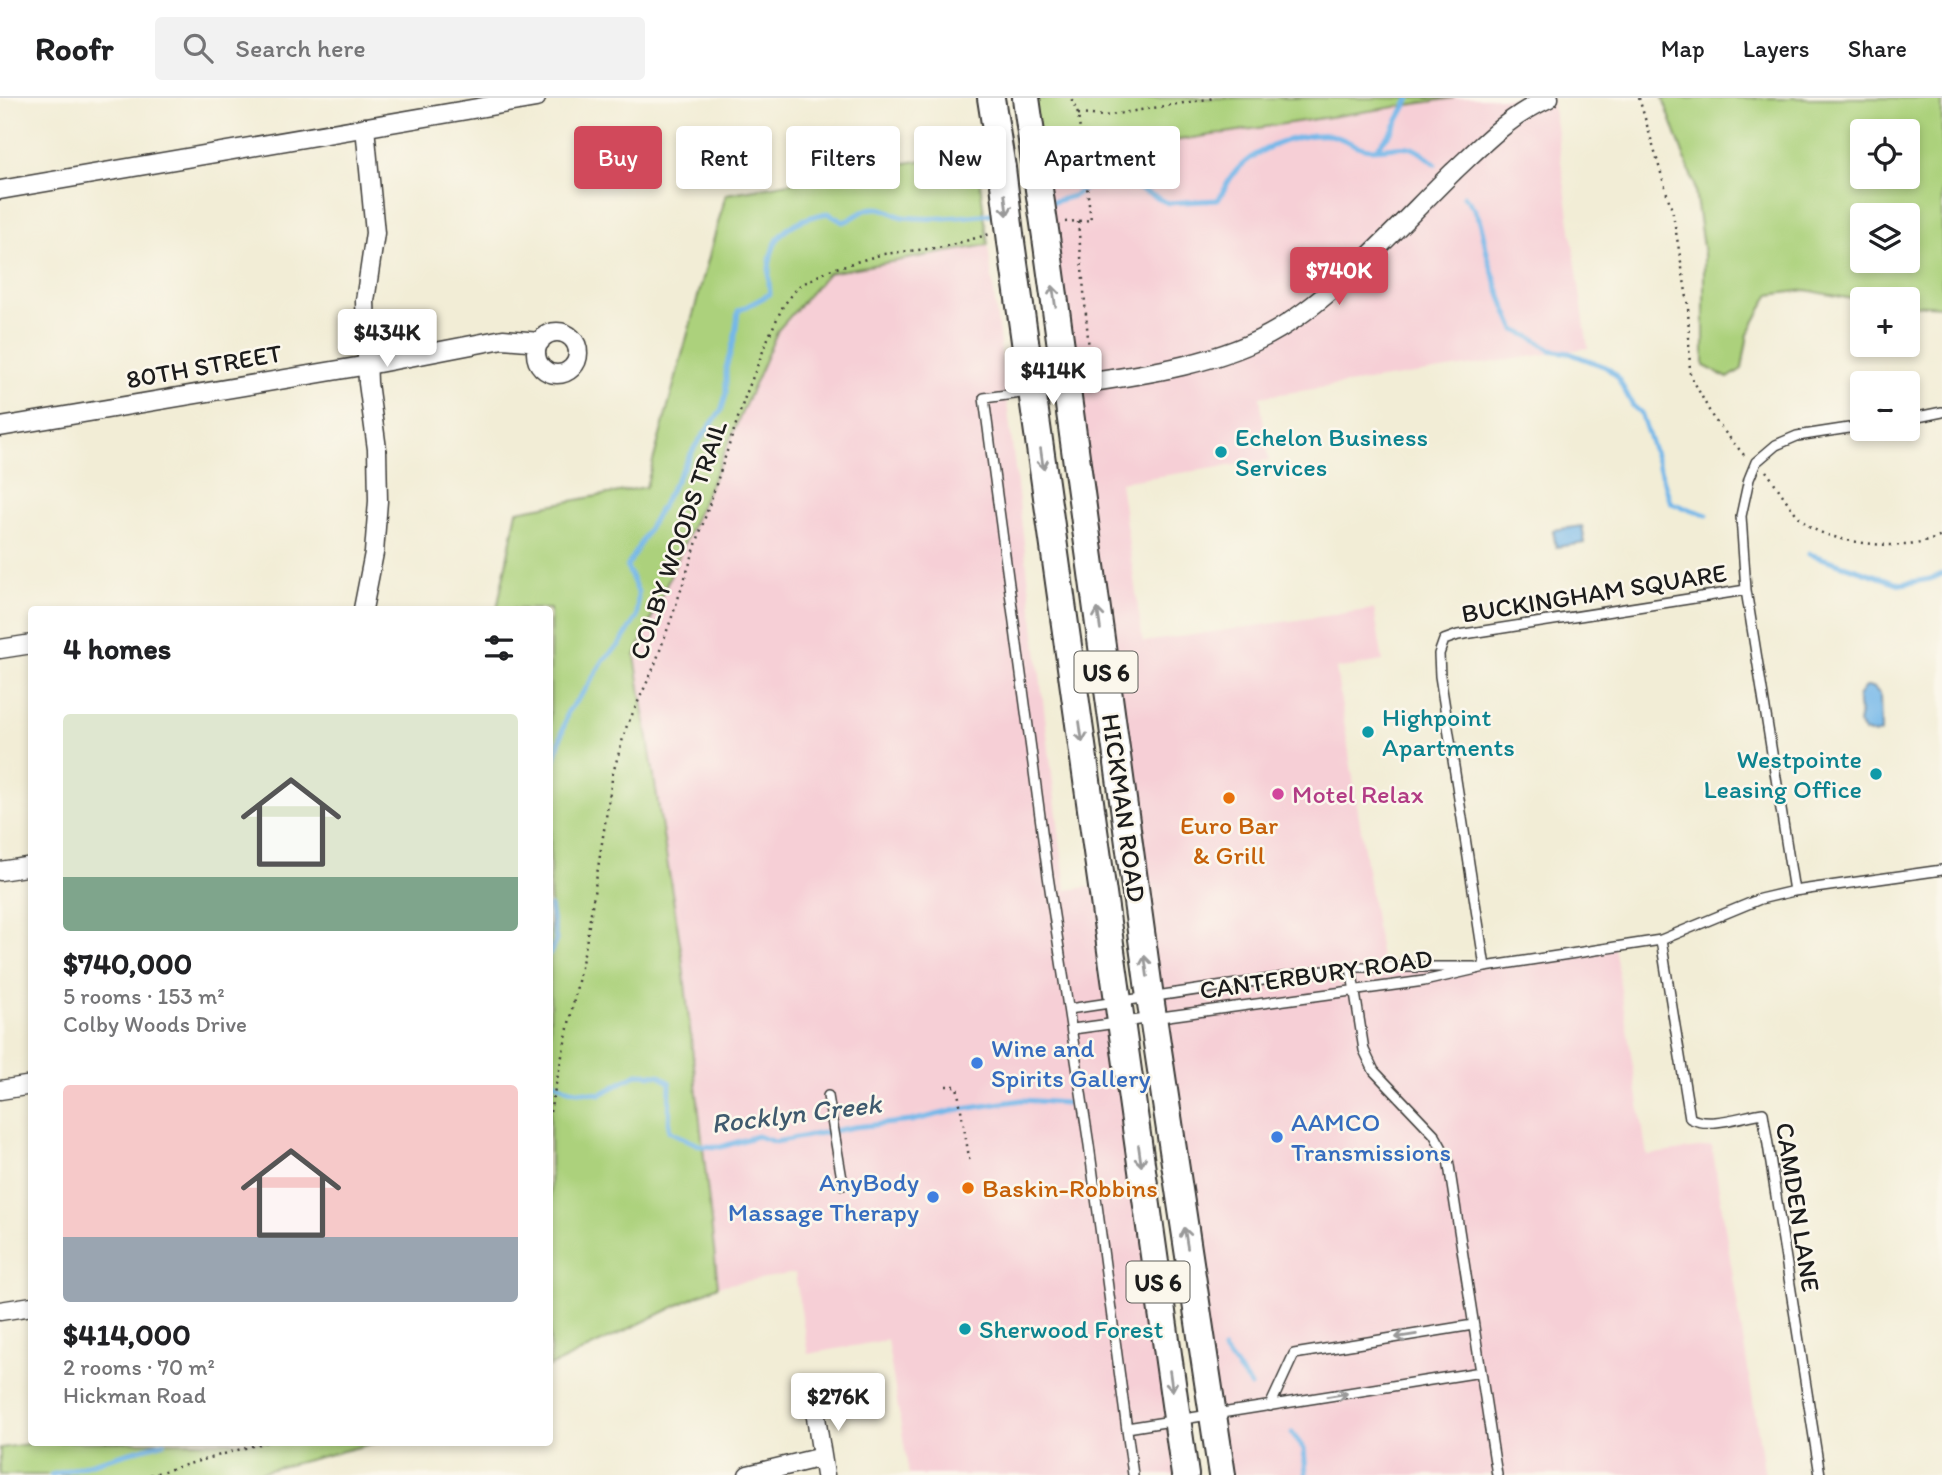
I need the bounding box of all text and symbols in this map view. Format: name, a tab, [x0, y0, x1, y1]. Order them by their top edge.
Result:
search box	[155, 17, 645, 80]
text: Roofr	[35, 29, 113, 68]
icon: search	[179, 29, 217, 67]
text: Search here	[235, 32, 366, 64]
text: Map	[1661, 34, 1705, 63]
text: Layers	[1743, 34, 1810, 63]
text: Share	[1848, 34, 1907, 63]
map controls	[1850, 119, 1920, 441]
button: locate	[1850, 119, 1920, 189]
chip: Buy	[574, 126, 662, 189]
chip: Rent	[676, 126, 772, 189]
chip: Filters	[786, 126, 900, 189]
chip: New	[914, 126, 1006, 189]
chip: Apartment	[1020, 126, 1180, 189]
one-way arrow	[1000, 193, 1013, 216]
button: layers	[1850, 203, 1920, 273]
pin: $740K	[1290, 248, 1388, 307]
text: $740K	[1306, 256, 1372, 284]
one-way arrow	[1048, 286, 1061, 308]
button: +	[1850, 287, 1920, 357]
pin: $434K	[338, 310, 436, 369]
text: $434K	[354, 318, 420, 346]
street label: 80TH STREET	[124, 336, 285, 395]
pin: $414K	[1004, 348, 1102, 407]
text: $414K	[1021, 356, 1085, 384]
button: −	[1850, 371, 1920, 441]
street label: COLBY WOODS TRAIL	[622, 416, 734, 664]
place label: Echelon Business Services	[1235, 421, 1428, 483]
marker: Echelon Business Services	[1213, 444, 1229, 460]
one-way arrow	[1036, 447, 1049, 470]
street label: BUCKINGHAM SQUARE	[1459, 556, 1729, 630]
one-way arrow	[1092, 608, 1105, 631]
icon: filters	[480, 629, 518, 667]
text: 4 homes	[63, 630, 171, 667]
road number: US 6	[1074, 652, 1138, 692]
place label: Highpoint Apartments	[1382, 701, 1515, 763]
street label: HICKMAN ROAD	[1095, 712, 1153, 904]
one-way arrow	[1074, 721, 1087, 743]
marker: Highpoint Apartments	[1360, 724, 1376, 740]
place label: Westpointe Leasing Office	[1703, 743, 1862, 805]
icon: home	[228, 759, 354, 885]
marker: Westpointe Leasing Office	[1868, 766, 1884, 782]
place label: Motel Relax	[1292, 778, 1424, 810]
marker: Motel Relax	[1270, 786, 1286, 802]
marker: Euro Bar & Grill	[1221, 790, 1237, 806]
place label: Euro Bar & Grill	[1180, 809, 1278, 871]
street label: CANTERBURY ROAD	[1197, 942, 1435, 1006]
text: $740,000	[63, 945, 192, 982]
one-way arrow	[1139, 955, 1152, 978]
text: 5 rooms · 153 m²	[63, 982, 225, 1010]
text: Colby Woods Drive	[63, 1010, 247, 1038]
place label: Wine and Spirits Gallery	[991, 1032, 1151, 1094]
marker: Wine and Spirits Gallery	[969, 1055, 985, 1071]
water label: Rocklyn Creek	[709, 1086, 884, 1140]
place label: AAMCO Transmissions	[1291, 1106, 1451, 1168]
street label: CAMDEN LANE	[1769, 1120, 1827, 1294]
marker: AAMCO Transmissions	[1269, 1129, 1285, 1145]
icon: home	[228, 1130, 354, 1256]
one-way arrow	[1134, 1144, 1147, 1167]
place label: AnyBody Massage Therapy	[728, 1166, 919, 1228]
place label: Baskin-Robbins	[982, 1172, 1158, 1204]
marker: Baskin-Robbins	[960, 1180, 976, 1196]
marker: AnyBody Massage Therapy	[925, 1189, 941, 1205]
one-way arrow	[1179, 1227, 1192, 1250]
road number: US 6	[1126, 1262, 1190, 1302]
place label: Sherwood Forest	[979, 1313, 1164, 1345]
text: $414,000	[63, 1316, 191, 1353]
marker: Sherwood Forest	[957, 1321, 973, 1337]
one-way arrow	[1395, 1330, 1418, 1343]
text: 2 rooms · 70 m²	[63, 1353, 215, 1381]
one-way arrow	[1165, 1369, 1178, 1392]
pin: $276K	[789, 1374, 887, 1433]
text: Hickman Road	[63, 1381, 206, 1409]
text: $276K	[807, 1382, 869, 1410]
one-way arrow	[1325, 1388, 1348, 1401]

